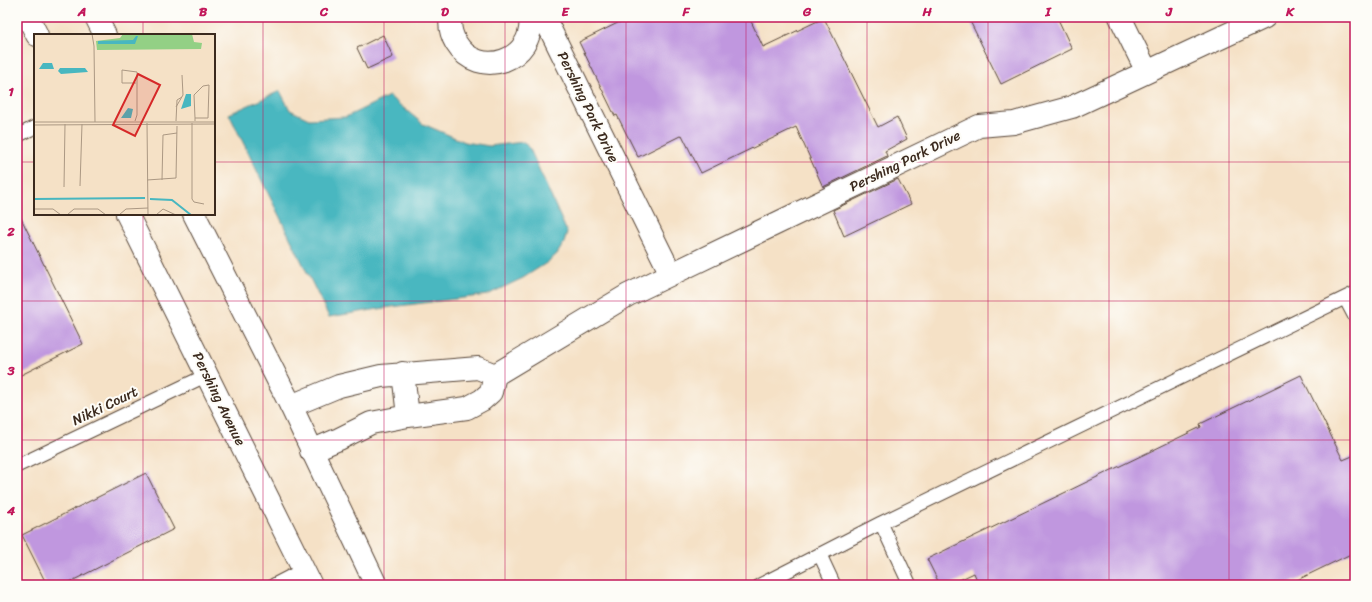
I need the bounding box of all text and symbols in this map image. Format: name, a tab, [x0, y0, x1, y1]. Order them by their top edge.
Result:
text: A	[77, 0, 86, 23]
text: B	[199, 0, 208, 23]
text: C	[319, 0, 329, 23]
text: D	[441, 0, 449, 23]
text: E	[561, 0, 570, 23]
text: F	[681, 0, 690, 23]
text: G	[802, 0, 812, 23]
text: H	[921, 0, 932, 23]
text: I	[1044, 0, 1052, 23]
text: J	[1165, 0, 1173, 23]
text: K	[1285, 0, 1295, 23]
inset map	[34, 34, 215, 215]
street label: Pershing Park Drive	[550, 47, 626, 167]
text: 1	[8, 80, 14, 103]
street label: Pershing Park Drive	[845, 123, 965, 199]
text: 2	[6, 220, 15, 243]
street label: Pershing Avenue	[185, 348, 253, 450]
text: 3	[6, 359, 15, 382]
street label: Nikki Court	[68, 379, 142, 433]
text: 4	[6, 499, 16, 522]

